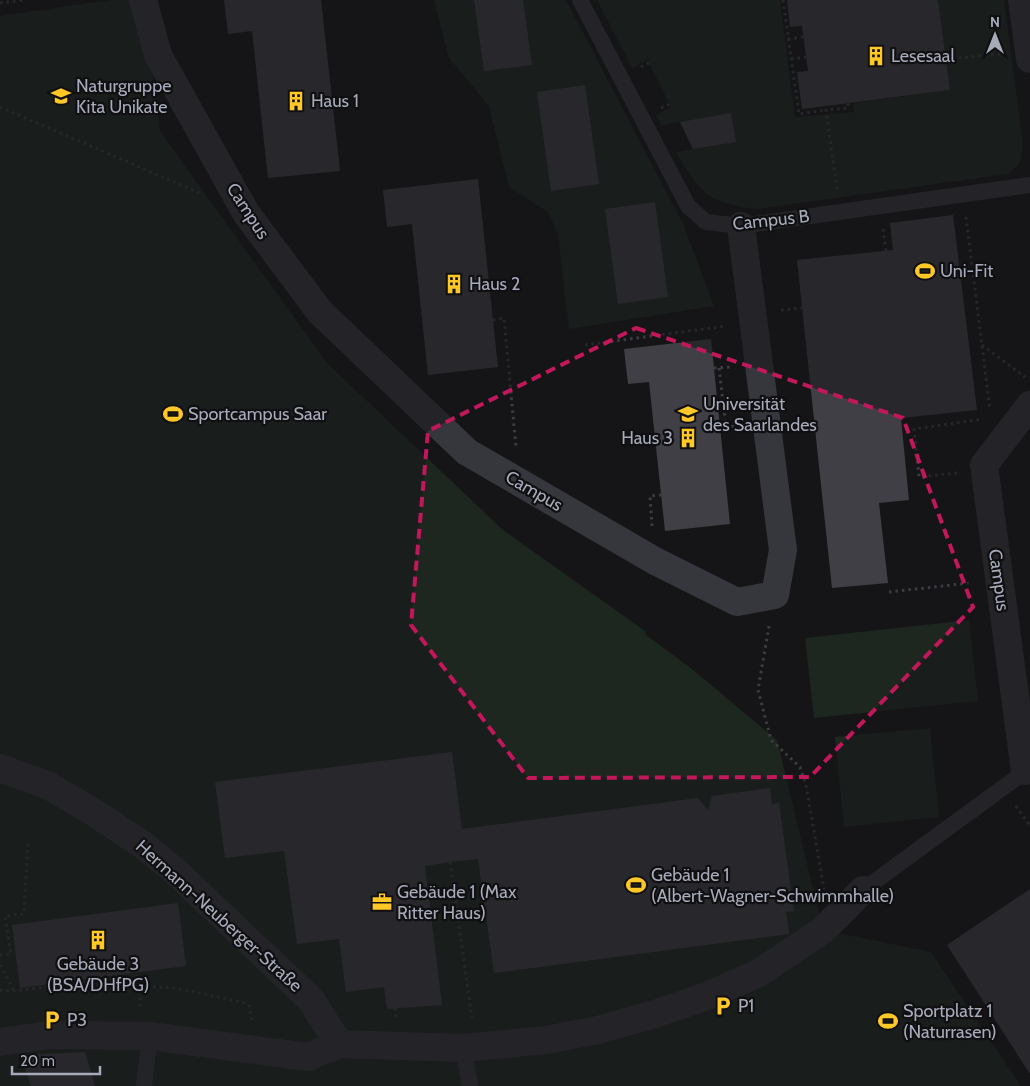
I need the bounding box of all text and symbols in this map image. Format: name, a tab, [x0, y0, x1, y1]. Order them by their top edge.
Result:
north arrow	[970, 10, 1020, 60]
text: N	[990, 13, 1000, 31]
building icon: Lesesaal	[865, 45, 887, 67]
place label: Lesesaal	[891, 45, 955, 67]
place label: Naturgruppe Kita Unikate	[76, 75, 171, 118]
school or university icon: Naturgruppe Kita Unikate	[50, 85, 72, 107]
building icon: Haus 1	[285, 90, 307, 112]
place label: Haus 1	[311, 90, 359, 112]
street label: Campus	[222, 179, 274, 243]
street label: Campus B	[731, 205, 811, 235]
sports icon: Uni-Fit	[914, 260, 936, 282]
place label: Uni-Fit	[940, 260, 993, 282]
building icon: Haus 2	[443, 273, 465, 295]
place label: Haus 2	[469, 273, 521, 295]
place label: Universität des Saarlandes	[703, 393, 817, 436]
sports icon: Sportcampus Saar	[162, 403, 184, 425]
place label: Sportcampus Saar	[188, 403, 327, 425]
school or university icon: Universität des Saarlandes	[677, 403, 699, 425]
place label: Haus 3	[621, 427, 673, 449]
building icon: Haus 3	[677, 427, 699, 449]
street label: Campus	[501, 466, 567, 516]
street label: Campus	[984, 548, 1014, 612]
street label: Hermann-Neuberger-Straße	[131, 835, 307, 997]
place label: Gebäude 1 (Albert-Wagner-Schwimmhalle)	[651, 864, 894, 907]
sports icon: Gebäude 1 (Albert-Wagner-Schwimmhalle)	[625, 874, 647, 896]
place label: Gebäude 1 (Max Ritter Haus)	[397, 881, 517, 924]
office icon: Gebäude 1 (Max Ritter Haus)	[371, 891, 393, 913]
building icon: Gebäude 3 (BSA/DHfPG)	[87, 929, 109, 951]
place label: Gebäude 3 (BSA/DHfPG)	[47, 953, 149, 996]
parking icon: P1	[712, 995, 734, 1017]
place label: P1	[738, 995, 754, 1017]
place label: Sportplatz 1 (Naturrasen)	[903, 1000, 997, 1043]
parking icon: P3	[41, 1009, 63, 1031]
place label: P3	[67, 1009, 87, 1031]
sports icon: Sportplatz 1 (Naturrasen)	[877, 1010, 899, 1032]
scale bar	[12, 1044, 100, 1076]
text: 20 m	[20, 1052, 55, 1070]

